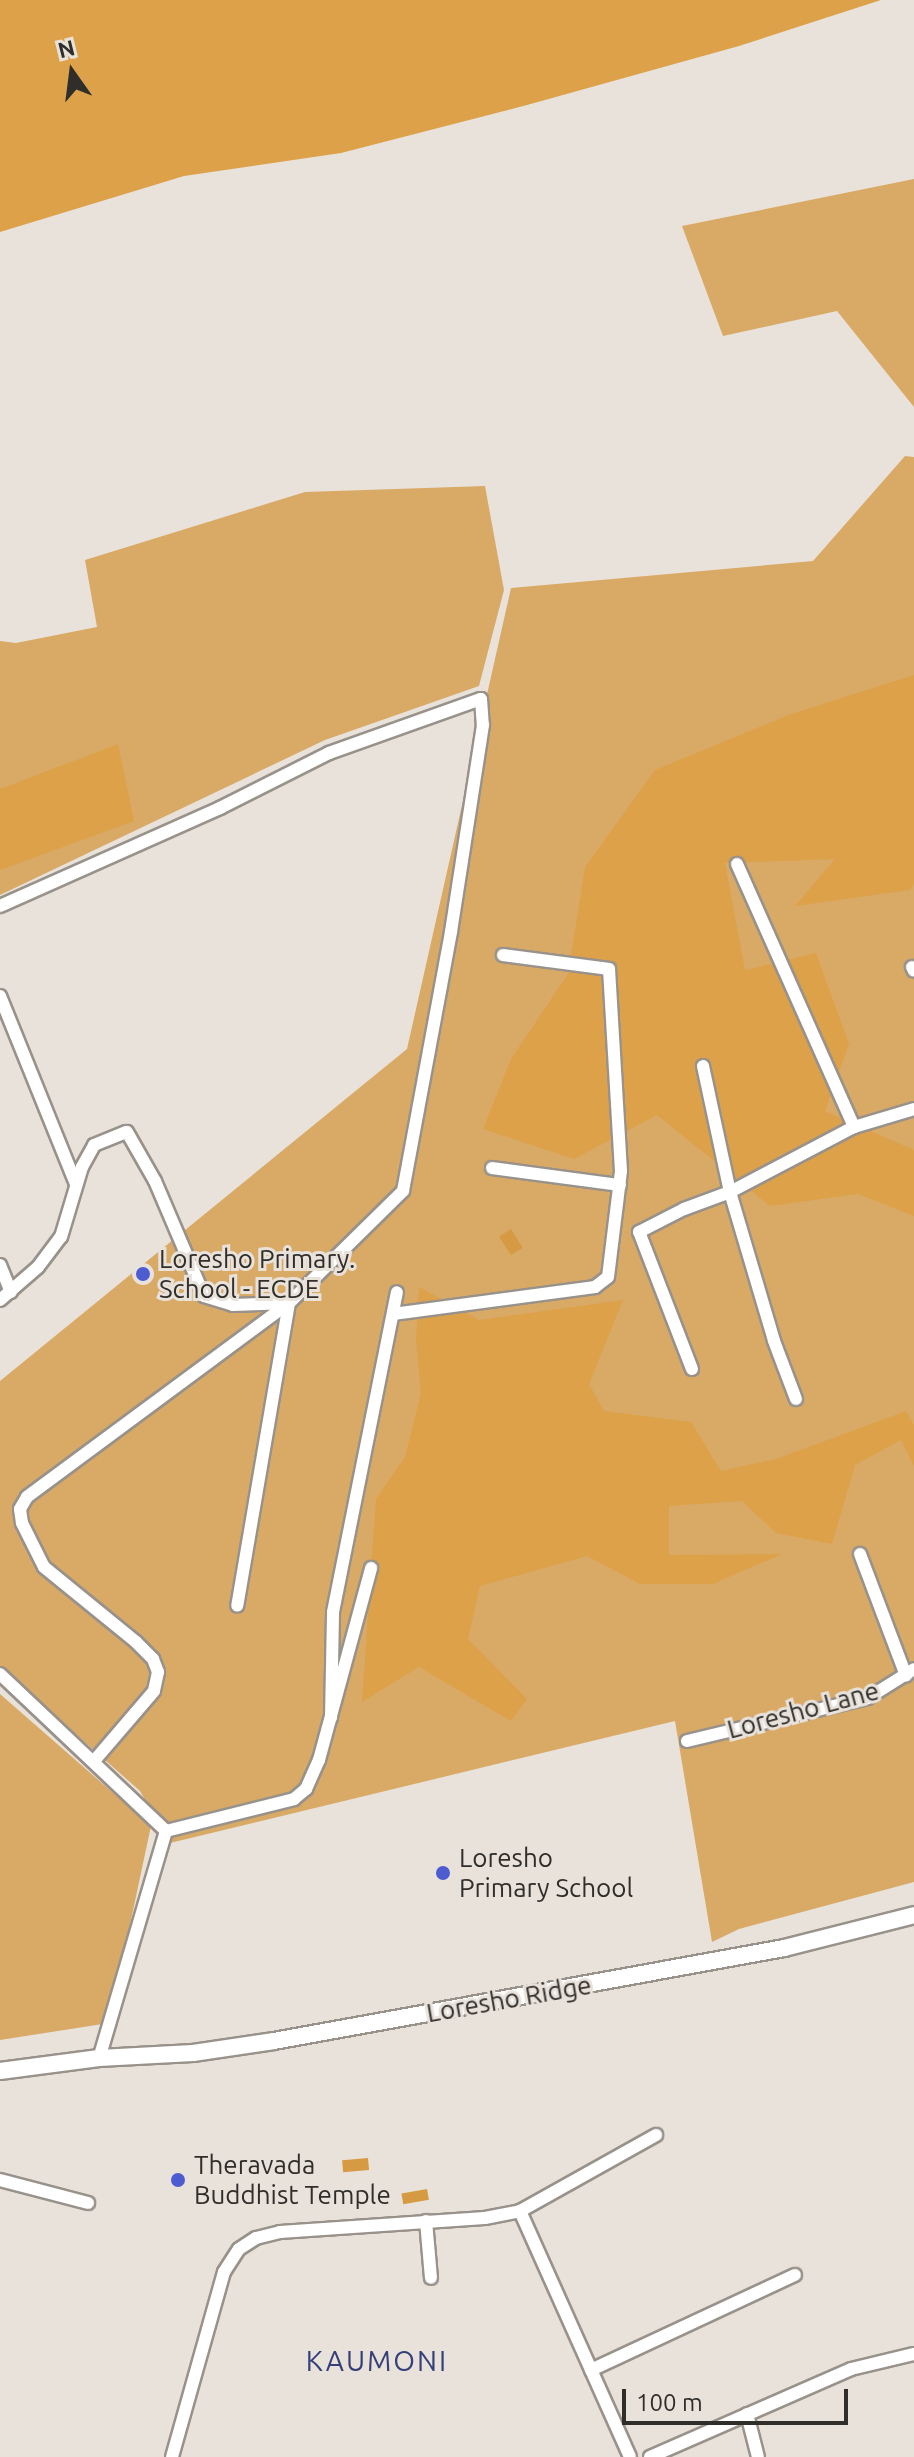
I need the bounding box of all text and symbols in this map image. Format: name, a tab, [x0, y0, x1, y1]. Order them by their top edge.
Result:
north arrow	[32, 32, 112, 112]
text: N	[55, 34, 77, 62]
place label: Loresho Primary. School - ECDE	[159, 1243, 355, 1304]
marker: Loresho Primary. School - ECDE	[134, 1265, 152, 1283]
street label: Loresho Lane	[724, 1675, 882, 1745]
place label: Loresho Primary School	[459, 1842, 633, 1904]
marker: Loresho Primary School	[434, 1864, 452, 1882]
street label: Loresho Ridge	[424, 1969, 594, 2029]
place label: Theravada Buddhist Temple	[194, 2149, 391, 2210]
marker: Theravada Buddhist Temple	[169, 2171, 187, 2189]
district label: KAUMONI	[306, 2344, 448, 2378]
scale bar	[626, 2373, 852, 2423]
text: 100 m	[636, 2389, 703, 2416]

